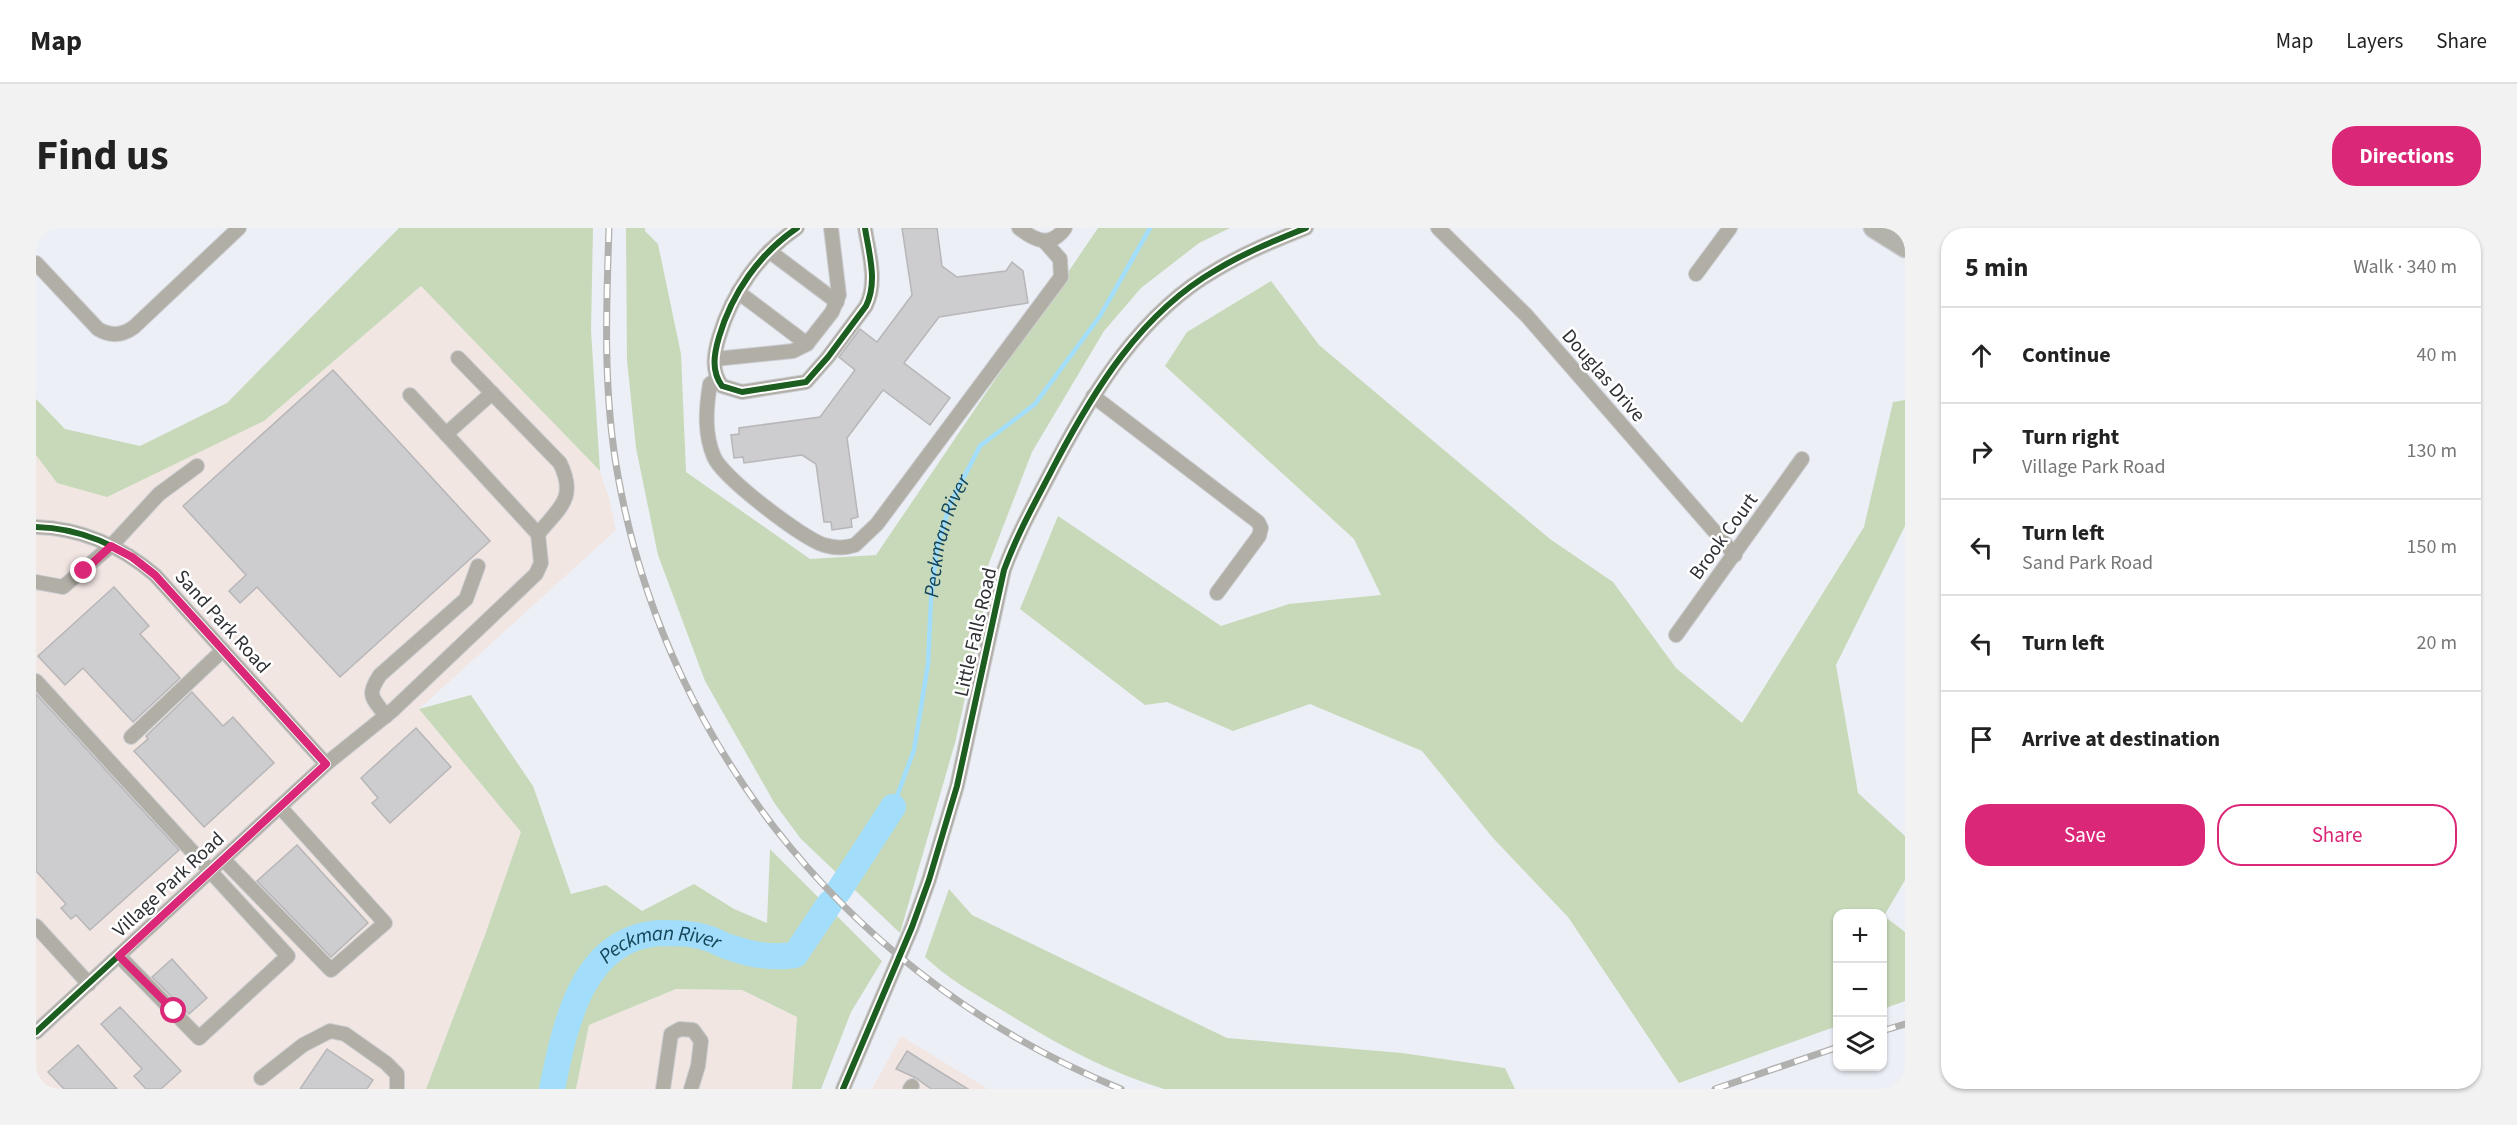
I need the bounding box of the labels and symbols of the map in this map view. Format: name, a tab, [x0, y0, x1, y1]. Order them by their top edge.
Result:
street label: Douglas Drive	[1555, 323, 1652, 428]
water label: Peckman River	[916, 469, 978, 599]
street label: Brook Court	[1683, 487, 1765, 586]
route end	[70, 557, 96, 583]
street label: Sand Park Road	[168, 564, 277, 680]
street label: Little Falls Road	[948, 565, 1004, 699]
street label: Village Park Road	[107, 826, 231, 944]
water label: Peckman River	[592, 918, 727, 970]
route start	[160, 997, 186, 1023]

